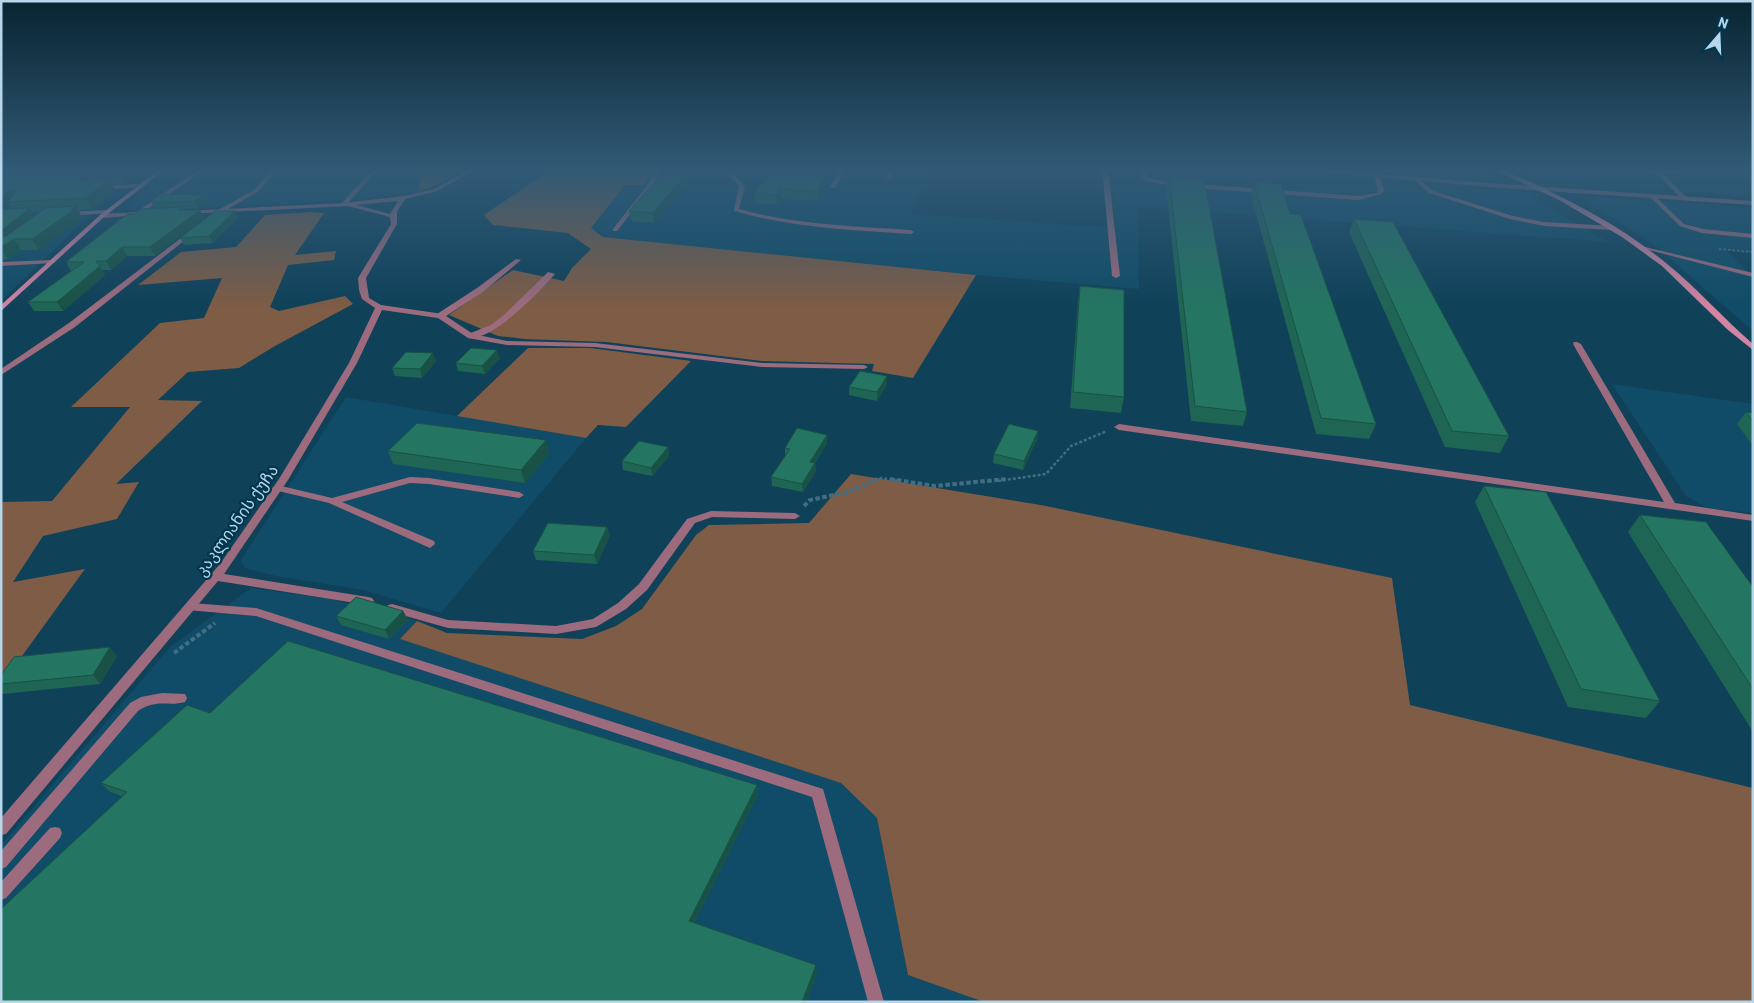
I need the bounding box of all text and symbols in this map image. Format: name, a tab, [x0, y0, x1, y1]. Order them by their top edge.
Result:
north arrow	[1694, 10, 1744, 60]
text: N	[1716, 13, 1731, 32]
street label: კაკლიანის ქუჩა	[191, 461, 283, 580]

